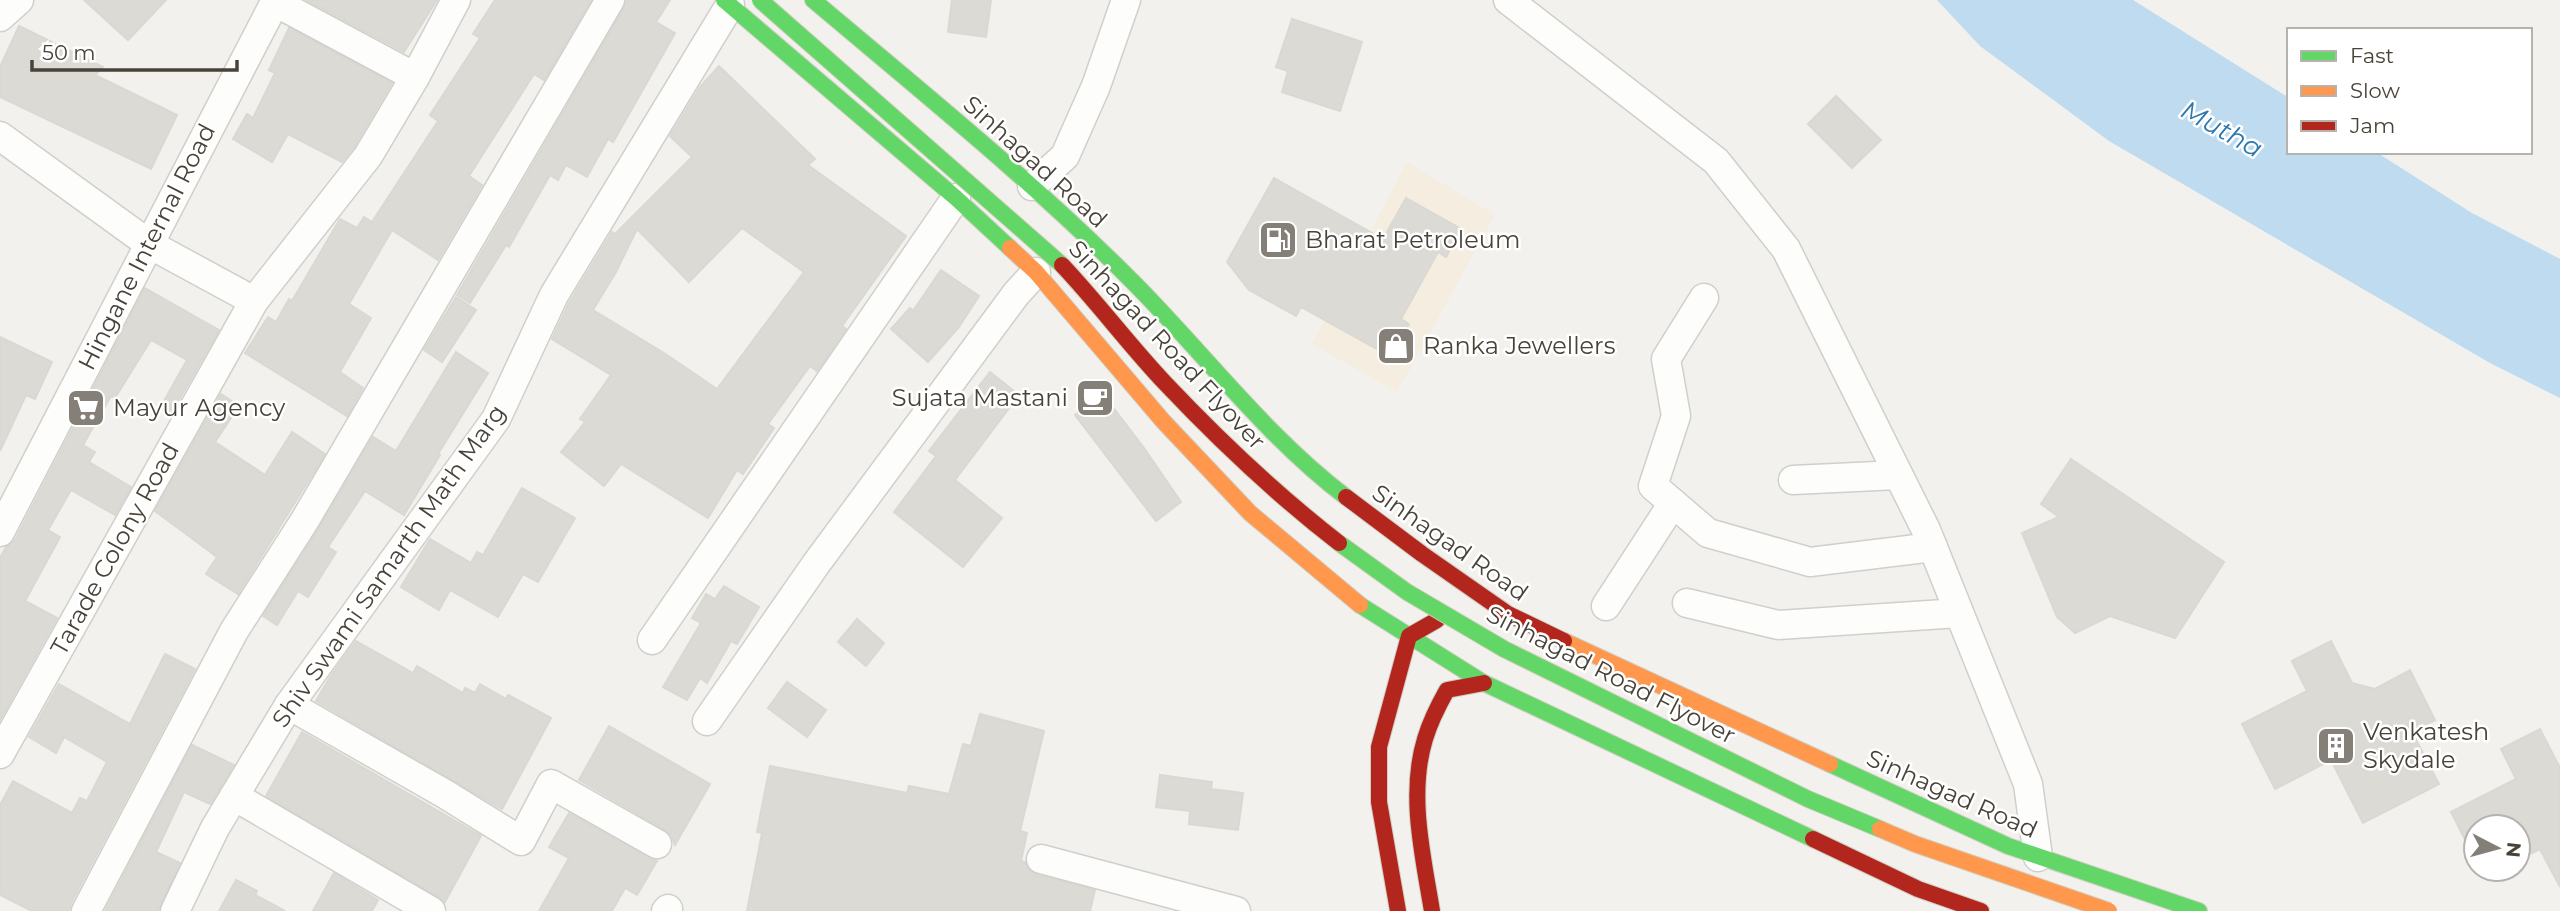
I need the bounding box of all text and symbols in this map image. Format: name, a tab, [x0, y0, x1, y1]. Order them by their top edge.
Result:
scale bar	[32, 28, 236, 72]
legend	[2287, 28, 2532, 154]
text: 50 m	[42, 40, 96, 65]
text: Fast	[2350, 43, 2394, 68]
text: Slow	[2350, 78, 2400, 103]
street label: Sinhagad Road	[957, 89, 1113, 234]
water label: Mutha	[2176, 94, 2268, 164]
text: Jam	[2349, 113, 2395, 138]
street label: Hingane Internal Road	[72, 119, 221, 375]
fuel station icon: Bharat Petroleum	[1257, 219, 1299, 261]
place label: Bharat Petroleum	[1305, 225, 1520, 254]
street label: Sinhagad Road Flyover	[1063, 234, 1272, 455]
shop icon: Ranka Jewellers	[1375, 325, 1417, 367]
place label: Ranka Jewellers	[1423, 331, 1615, 360]
cafe icon: Sujata Mastani	[1074, 377, 1116, 419]
place label: Sujata Mastani	[892, 383, 1068, 412]
supermarket icon: Mayur Agency	[65, 387, 107, 429]
place label: Mayur Agency	[113, 393, 285, 422]
street label: Shiv Swami Samarth Math Marg	[266, 399, 512, 733]
street label: Tarade Colony Road	[44, 438, 185, 660]
street label: Sinhagad Road	[1367, 478, 1534, 607]
street label: Sinhagad Road Flyover	[1482, 599, 1741, 750]
place label: Venkatesh Skydale	[2363, 717, 2489, 774]
building icon: Venkatesh Skydale	[2315, 725, 2357, 767]
street label: Sinhagad Road	[1862, 743, 2042, 844]
north arrow	[2462, 813, 2532, 883]
text: N	[2501, 841, 2526, 859]

